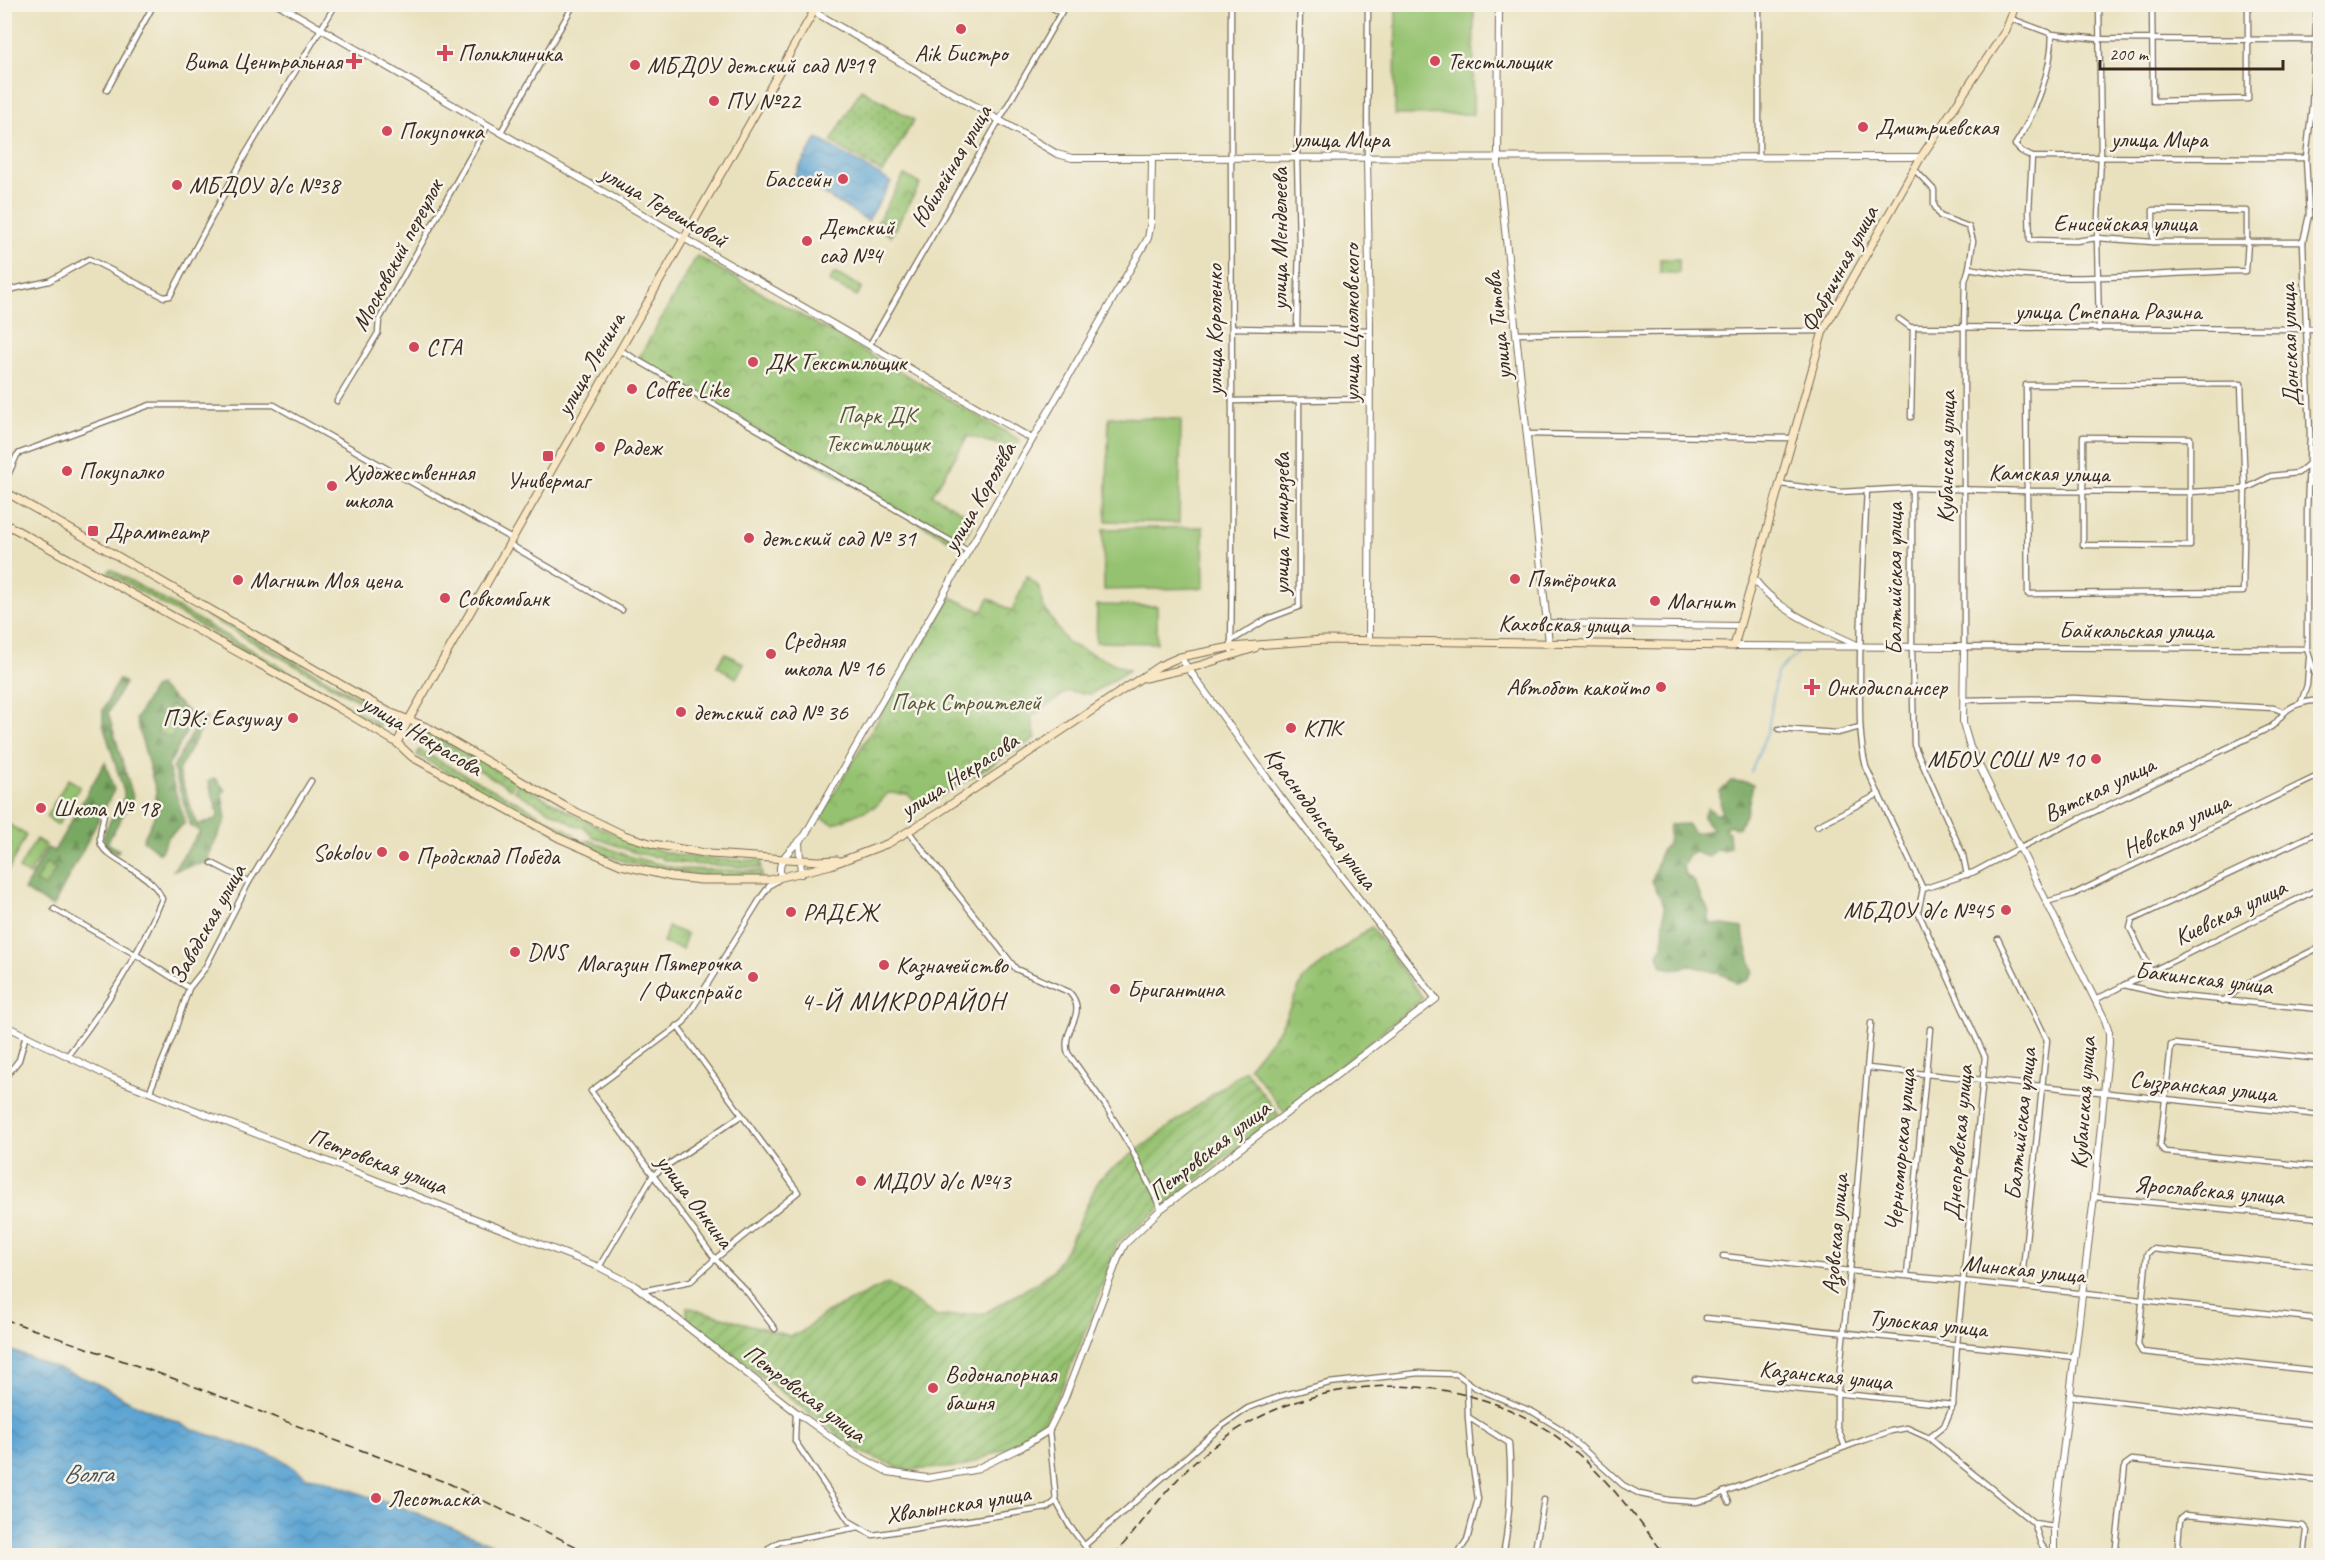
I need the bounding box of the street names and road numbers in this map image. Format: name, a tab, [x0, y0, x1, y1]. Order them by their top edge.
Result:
street label: Юбилейная улица	[904, 98, 999, 232]
street label: улица Мира	[1291, 124, 1391, 154]
street label: улица Мира	[2109, 124, 2209, 154]
street label: улица Терешковой	[593, 157, 735, 255]
street label: улица Менделеева	[1264, 166, 1294, 312]
street label: Московский переулок	[345, 172, 450, 336]
street label: Фабричная улица	[1793, 199, 1886, 338]
street label: Енисейская улица	[2053, 208, 2198, 238]
street label: улица Циолковского	[1336, 242, 1366, 404]
street label: улица Короленко	[1199, 263, 1229, 398]
street label: улица Титова	[1477, 268, 1519, 383]
street label: Донская улица	[2272, 281, 2306, 407]
street label: улица Степана Разина	[2013, 296, 2204, 326]
street label: улица Ленина	[547, 305, 633, 423]
street label: Кубанская улица	[1930, 389, 1962, 523]
street label: улица Королёва	[934, 435, 1023, 559]
street label: улица Тимирязева	[1266, 452, 1296, 597]
street label: Камская улица	[1988, 457, 2112, 489]
street label: Балтийская улица	[1879, 501, 1909, 655]
street label: Каховская улица	[1498, 608, 1631, 640]
street label: Байкальская улица	[2059, 615, 2215, 645]
street label: улица Некрасова	[355, 686, 489, 784]
street label: улица Некрасова	[892, 725, 1025, 826]
street label: Краснодонская улица	[1258, 741, 1385, 896]
street label: Вятская улица	[2038, 748, 2162, 829]
street label: Невская улица	[2117, 785, 2236, 864]
street label: Заводская улица	[162, 857, 253, 989]
street label: Киевская улица	[2169, 871, 2292, 952]
street label: Бакинская улица	[2134, 955, 2276, 1001]
street label: Кубанская улица	[2063, 1035, 2103, 1170]
street label: Балтийская улица	[1997, 1045, 2043, 1202]
street label: Днепровская улица	[1936, 1062, 1980, 1222]
street label: Сызранская улица	[2128, 1063, 2280, 1110]
street label: Черноморская улица	[1878, 1066, 1922, 1232]
street label: Петровская улица	[1142, 1092, 1277, 1207]
street label: Петровская улица	[305, 1121, 453, 1202]
street label: улица Онкина	[648, 1146, 741, 1255]
street label: Ярославская улица	[2133, 1169, 2287, 1212]
street label: Азовская улица	[1815, 1170, 1856, 1295]
street label: Минская улица	[1961, 1248, 2089, 1291]
street label: Тульская улица	[1867, 1302, 1991, 1344]
street label: Петровская улица	[738, 1337, 873, 1450]
street label: Казанская улица	[1758, 1353, 1895, 1398]
street label: Хвалынская улица	[884, 1478, 1034, 1530]

